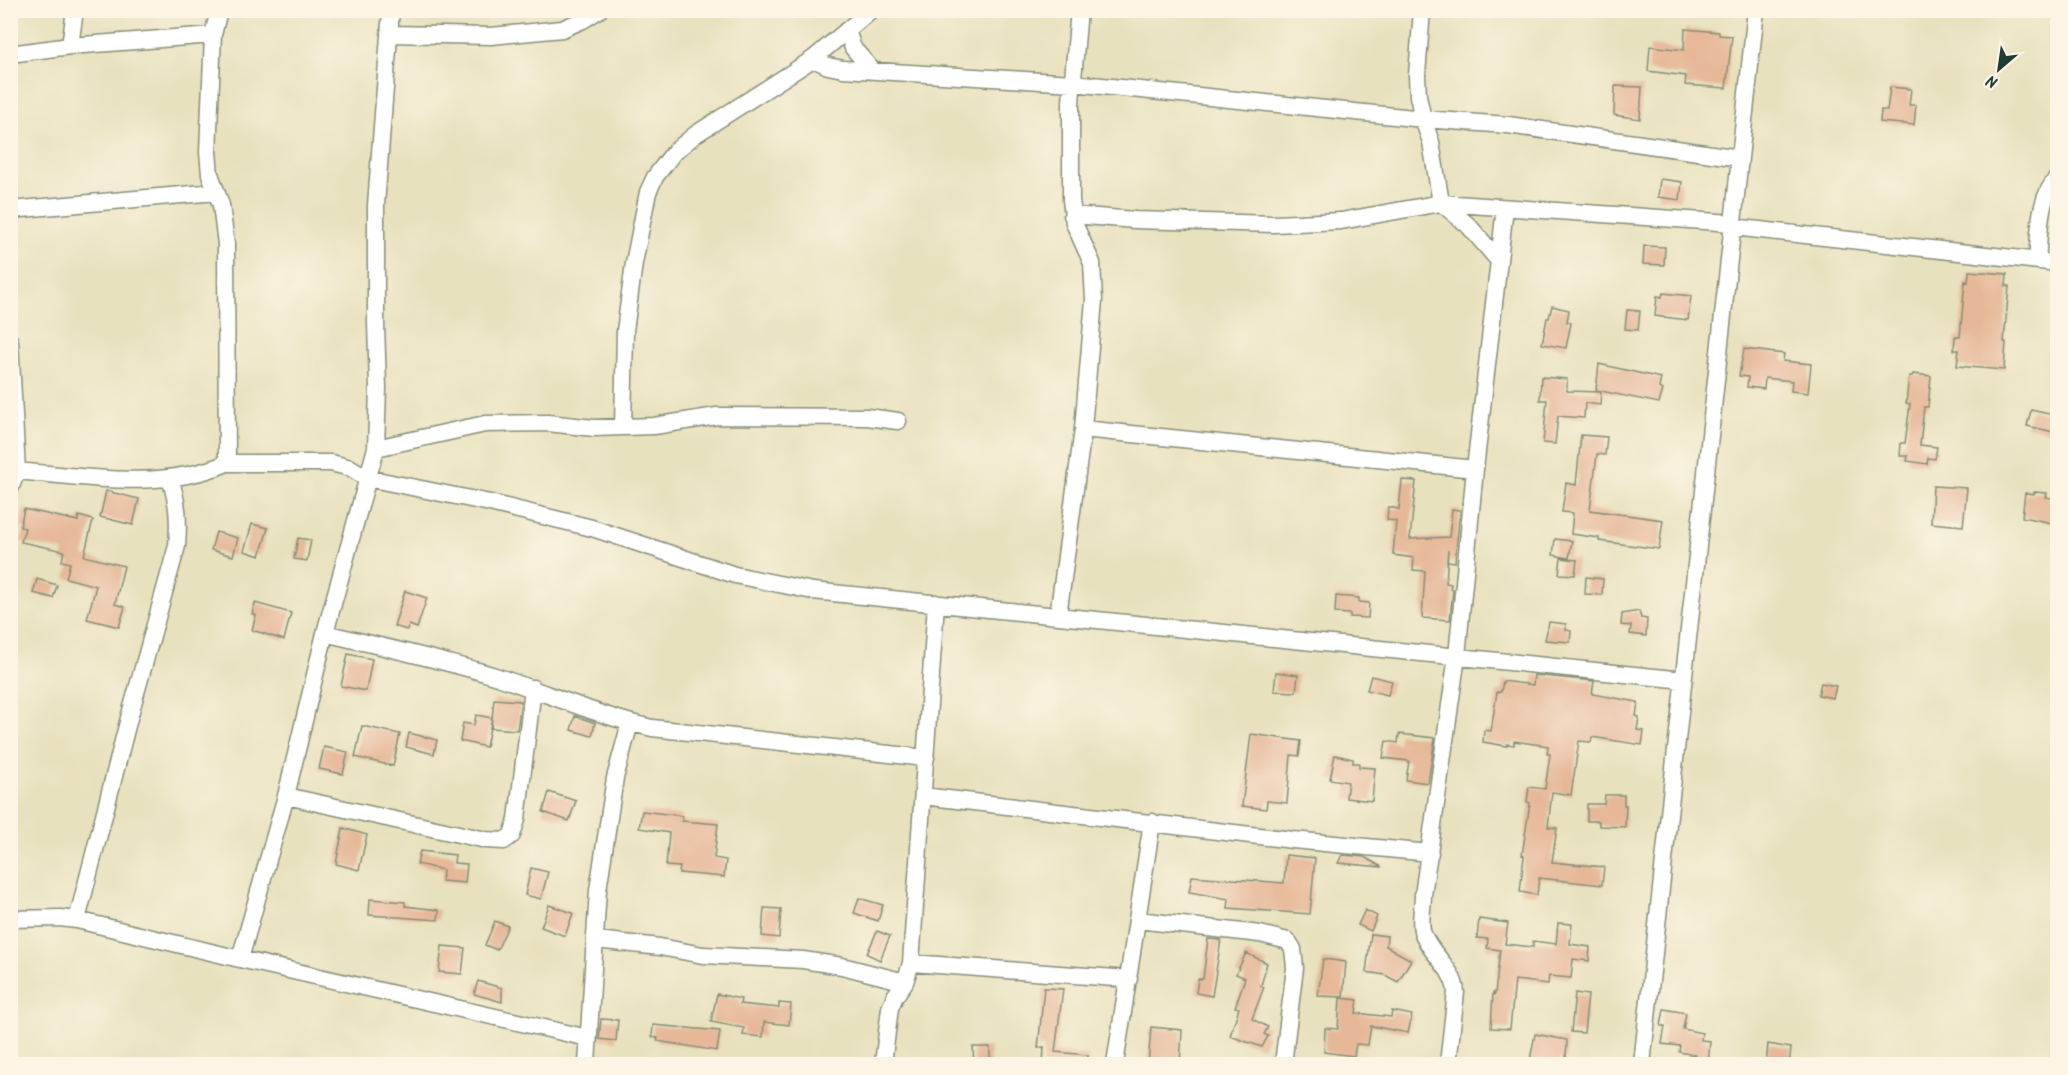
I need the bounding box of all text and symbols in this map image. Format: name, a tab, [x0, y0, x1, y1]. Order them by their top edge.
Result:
north arrow	[1969, 39, 2029, 99]
text: N	[1982, 67, 2003, 94]

